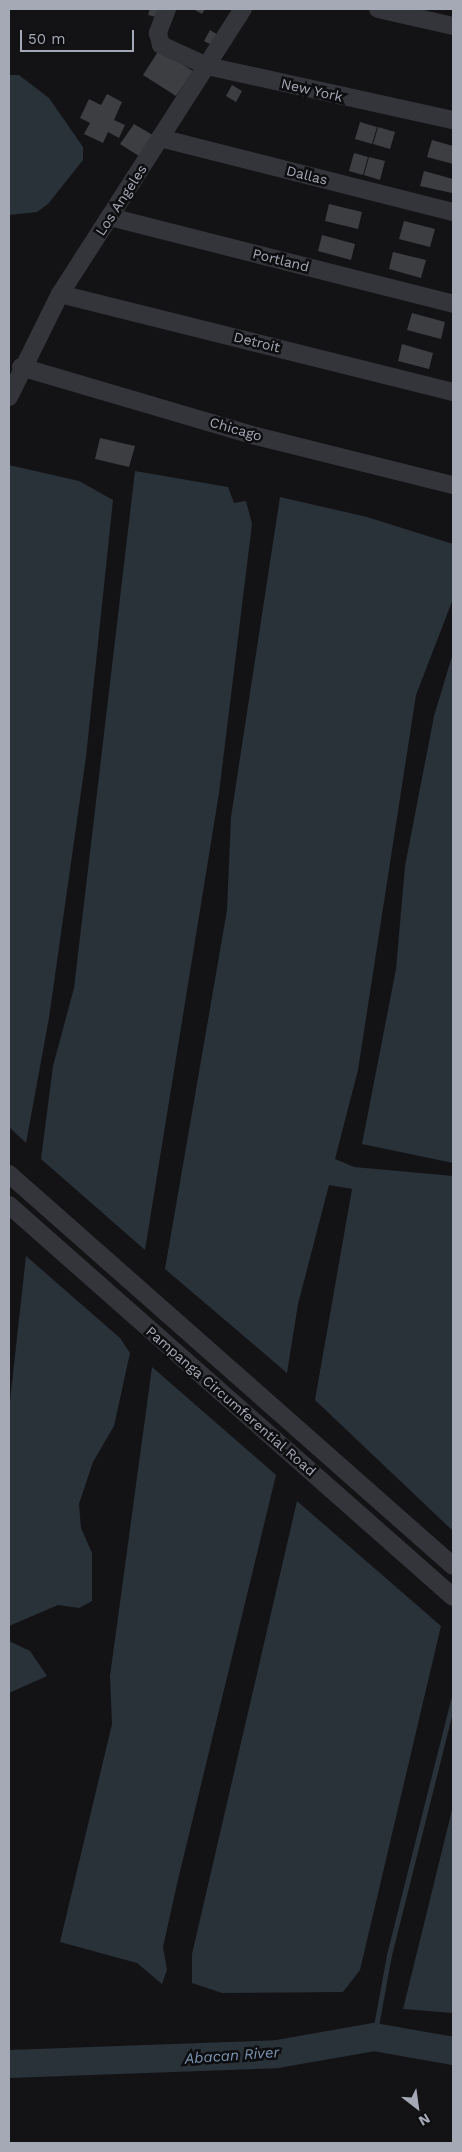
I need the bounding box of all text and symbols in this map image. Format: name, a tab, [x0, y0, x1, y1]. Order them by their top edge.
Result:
scale bar	[22, 20, 136, 52]
text: 50 m	[28, 30, 65, 48]
street label: New York	[279, 75, 345, 105]
street label: Los Angeles	[92, 161, 150, 239]
street label: Dallas	[285, 162, 329, 188]
street label: Portland	[251, 245, 311, 275]
street label: Detroit	[232, 328, 282, 356]
street label: Chicago	[208, 414, 264, 444]
street label: Pampanga Circumferential Road	[142, 1322, 320, 1480]
water label: Abacan River	[184, 2044, 280, 2068]
north arrow	[392, 2082, 442, 2132]
text: N	[416, 2110, 433, 2130]

